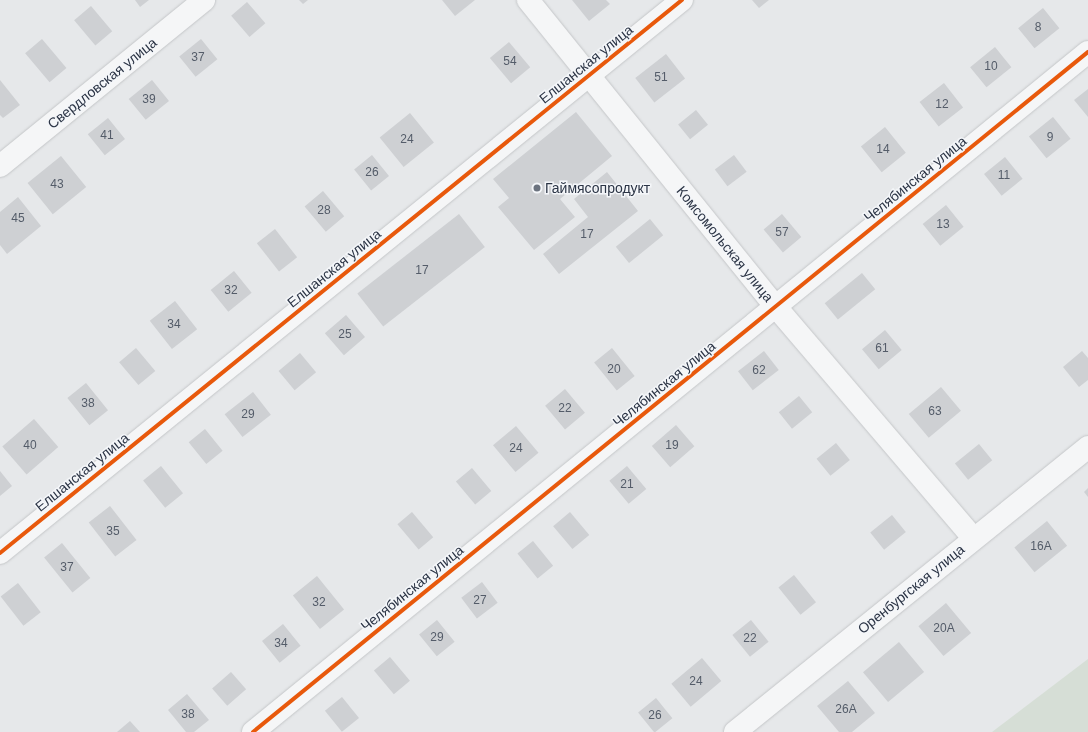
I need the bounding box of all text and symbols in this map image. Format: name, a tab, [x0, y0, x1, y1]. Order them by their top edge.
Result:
street label: Елшанская улица	[536, 21, 636, 107]
house number: 8	[1035, 21, 1041, 35]
street label: Свердловская улица	[44, 34, 160, 132]
house number: 37	[191, 51, 205, 65]
house number: 54	[503, 55, 517, 69]
house number: 10	[984, 60, 998, 74]
house number: 51	[654, 71, 668, 85]
house number: 39	[142, 93, 156, 107]
house number: 12	[935, 98, 949, 112]
house number: 41	[100, 129, 114, 143]
house number: 9	[1047, 131, 1053, 145]
street label: Челябинская улица	[860, 132, 970, 226]
house number: 24	[400, 133, 414, 147]
house number: 14	[876, 143, 890, 157]
house number: 26	[365, 166, 379, 180]
house number: 11	[998, 169, 1010, 183]
house number: 43	[50, 178, 64, 192]
place label: Гаймясопродукт	[545, 180, 650, 196]
marker: Гаймясопродукт	[532, 183, 542, 193]
street label: Комсомольская улица	[673, 183, 777, 305]
house number: 28	[317, 204, 331, 218]
house number: 45	[11, 212, 25, 226]
house number: 13	[936, 218, 950, 232]
street label: Елшанская улица	[284, 225, 384, 311]
house number: 57	[775, 226, 789, 240]
house number: 17	[580, 228, 594, 242]
house number: 17	[415, 264, 429, 278]
house number: 32	[224, 284, 238, 298]
house number: 34	[167, 318, 181, 332]
house number: 25	[338, 328, 352, 342]
street label: Челябинская улица	[609, 337, 719, 431]
house number: 61	[875, 342, 889, 356]
house number: 20	[607, 363, 621, 377]
house number: 62	[752, 364, 766, 378]
house number: 38	[81, 397, 95, 411]
house number: 22	[558, 402, 572, 416]
house number: 63	[928, 405, 942, 419]
house number: 29	[241, 408, 255, 422]
street label: Елшанская улица	[32, 429, 132, 515]
house number: 40	[23, 439, 37, 453]
house number: 19	[665, 439, 679, 453]
house number: 24	[509, 442, 523, 456]
house number: 21	[620, 478, 634, 492]
house number: 35	[106, 525, 120, 539]
house number: 16А	[1030, 540, 1052, 554]
street label: Челябинская улица	[357, 541, 467, 635]
street label: Оренбургская улица	[854, 541, 968, 637]
house number: 37	[60, 561, 74, 575]
house number: 27	[473, 594, 487, 608]
house number: 32	[312, 596, 326, 610]
house number: 20А	[933, 622, 955, 636]
house number: 29	[430, 631, 444, 645]
house number: 22	[743, 632, 757, 646]
house number: 34	[274, 637, 288, 651]
house number: 24	[689, 675, 703, 689]
house number: 26А	[835, 703, 857, 717]
house number: 38	[181, 708, 195, 722]
house number: 26	[648, 709, 662, 723]

